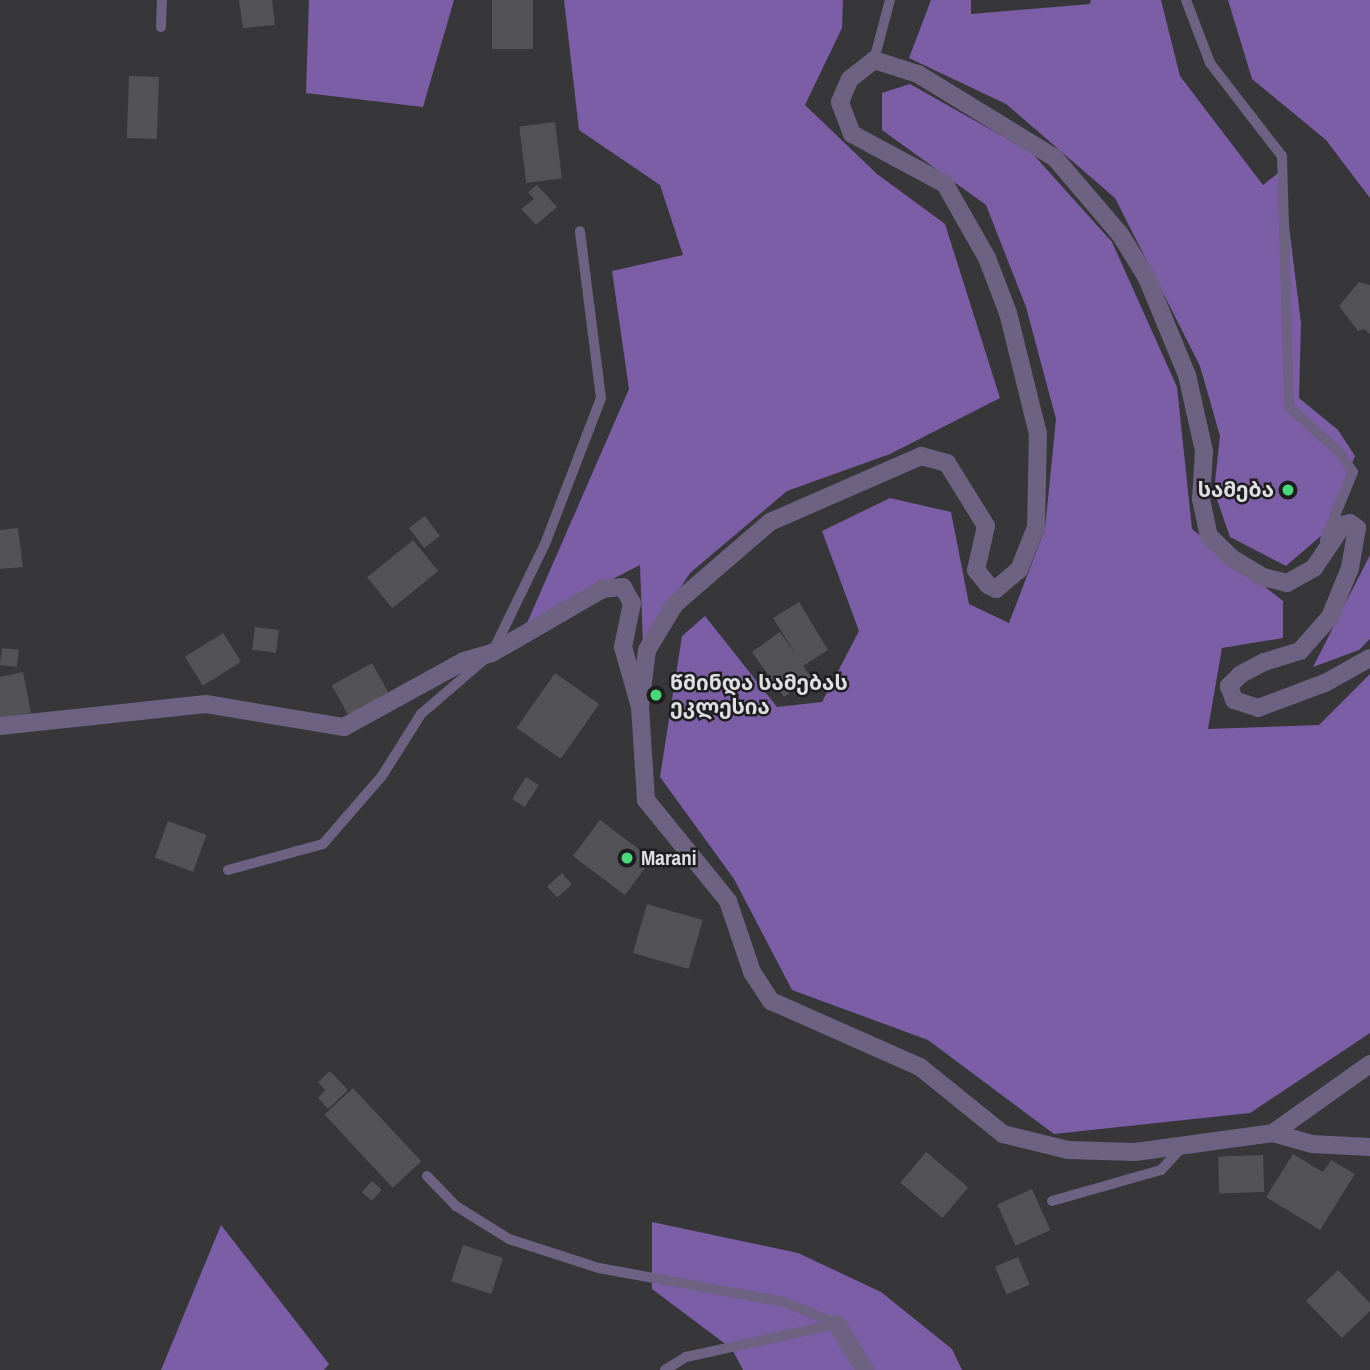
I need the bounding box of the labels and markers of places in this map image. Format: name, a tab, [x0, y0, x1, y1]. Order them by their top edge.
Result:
place label: სამება	[1198, 477, 1274, 503]
marker: სამება	[1280, 482, 1296, 498]
place label: წმინდა სამებას ეკლესია	[670, 670, 848, 720]
marker: წმინდა სამებას ეკლესია	[648, 687, 664, 703]
place label: Marani	[641, 845, 697, 871]
marker: Marani	[619, 850, 635, 866]

